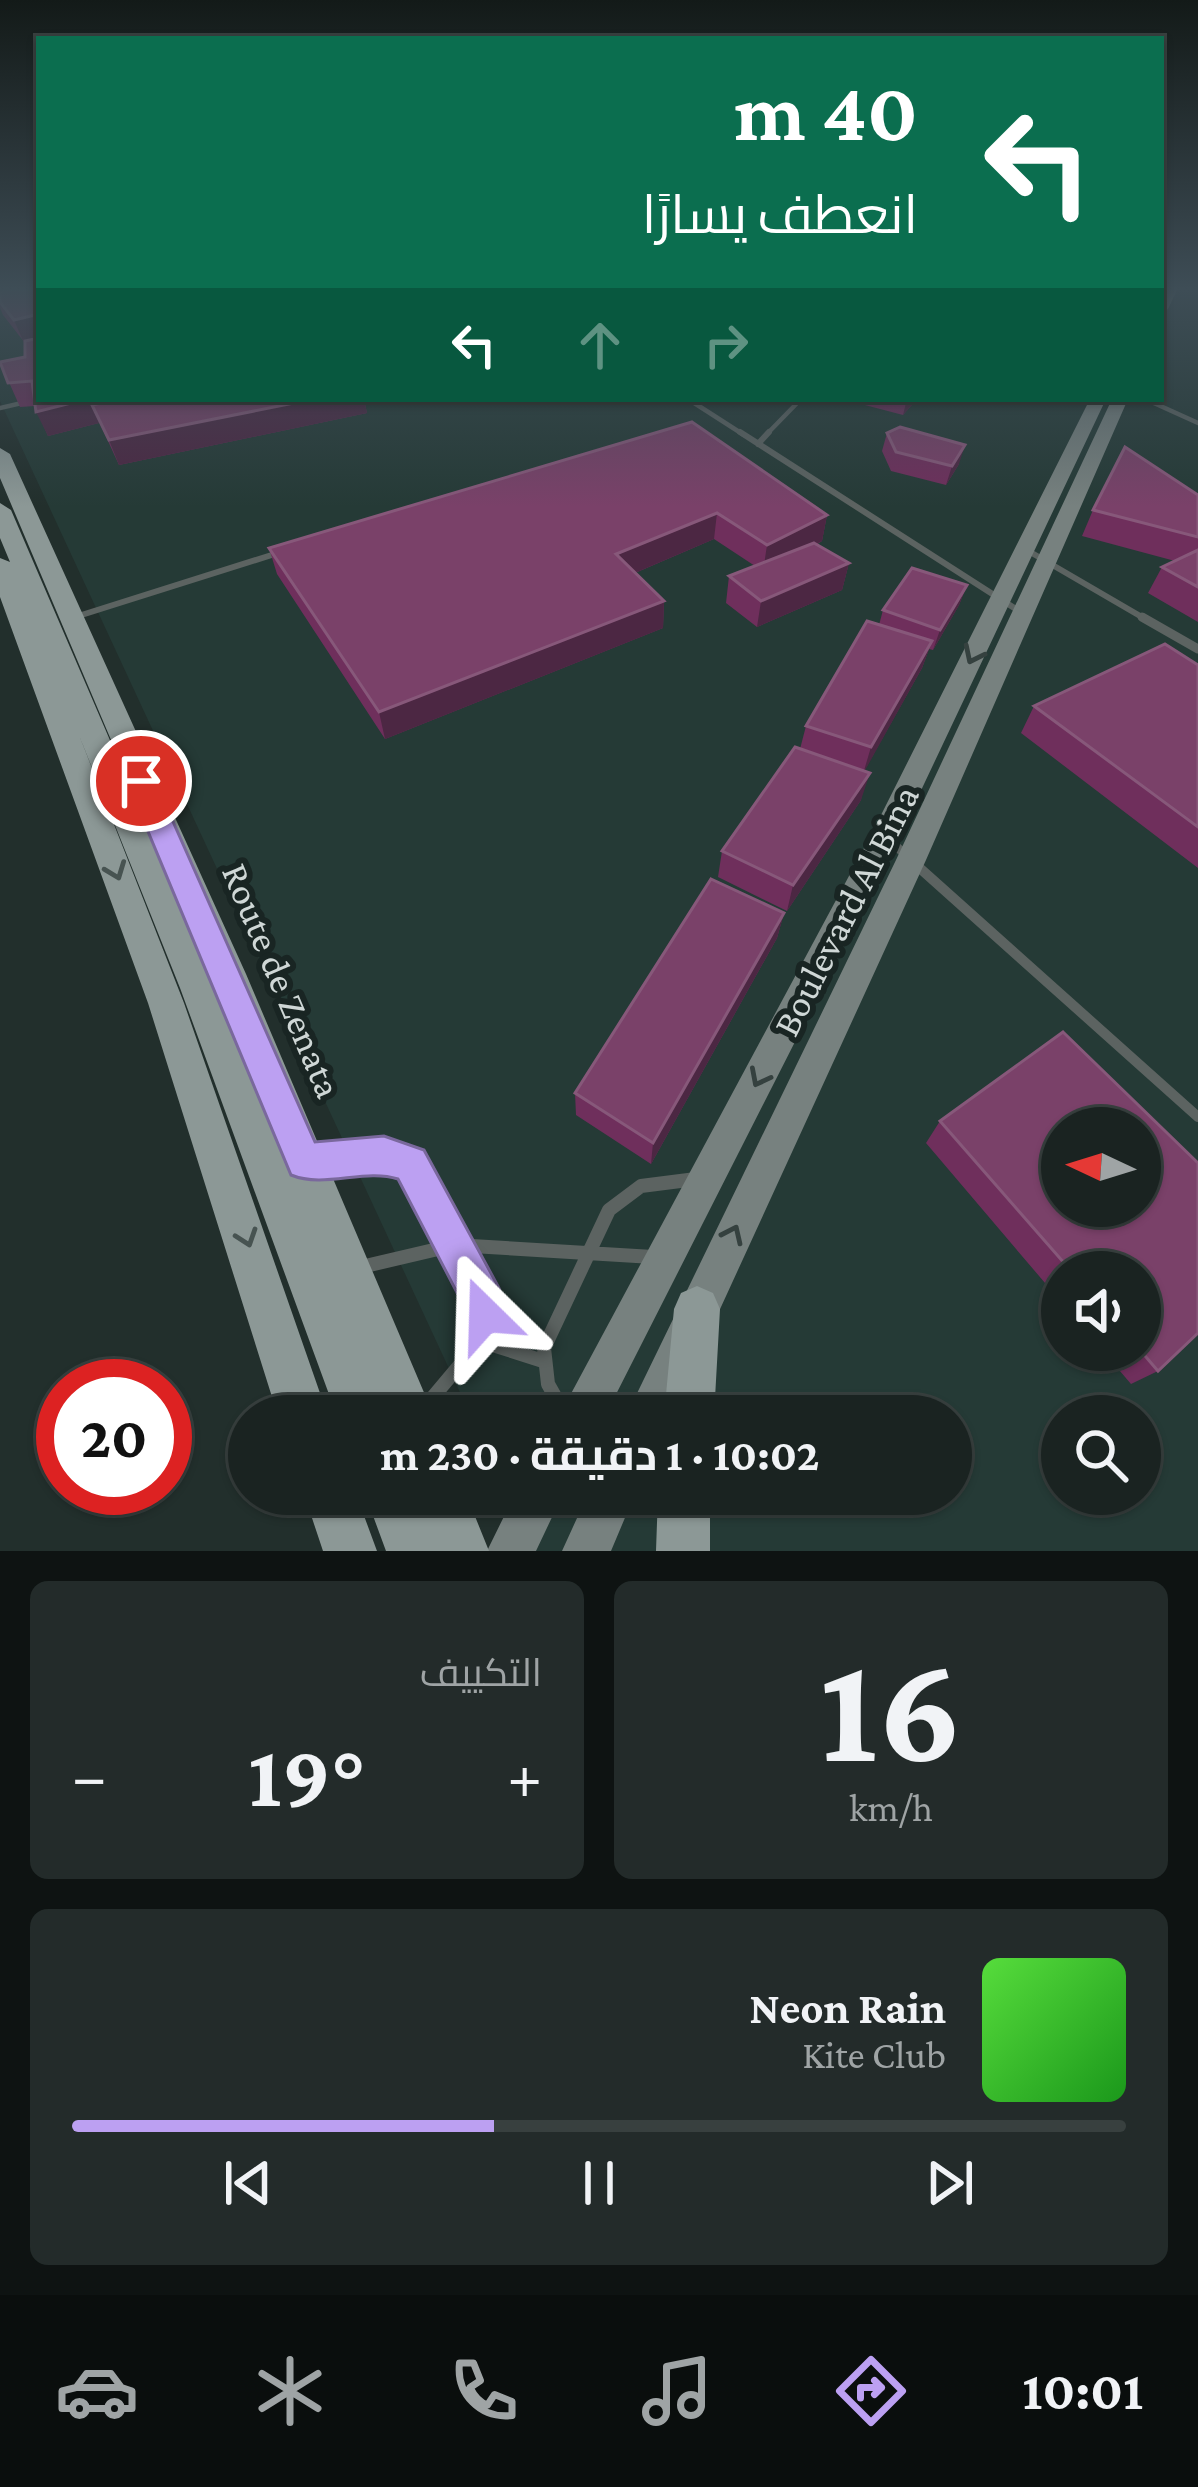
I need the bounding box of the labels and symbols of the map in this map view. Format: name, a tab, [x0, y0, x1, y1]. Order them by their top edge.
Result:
one-way arrow	[964, 643, 987, 664]
pin	[90, 730, 192, 832]
street label: Boulevard Al Bina	[764, 778, 927, 1043]
street label: Route de Zenata	[214, 857, 351, 1104]
one-way arrow	[101, 859, 126, 880]
one-way arrow	[749, 1066, 773, 1087]
north arrow	[1041, 1107, 1161, 1227]
one-way arrow	[719, 1225, 742, 1246]
one-way arrow	[232, 1227, 257, 1248]
position arrow	[422, 1252, 548, 1378]
speed limit sign: 20	[36, 1359, 192, 1515]

